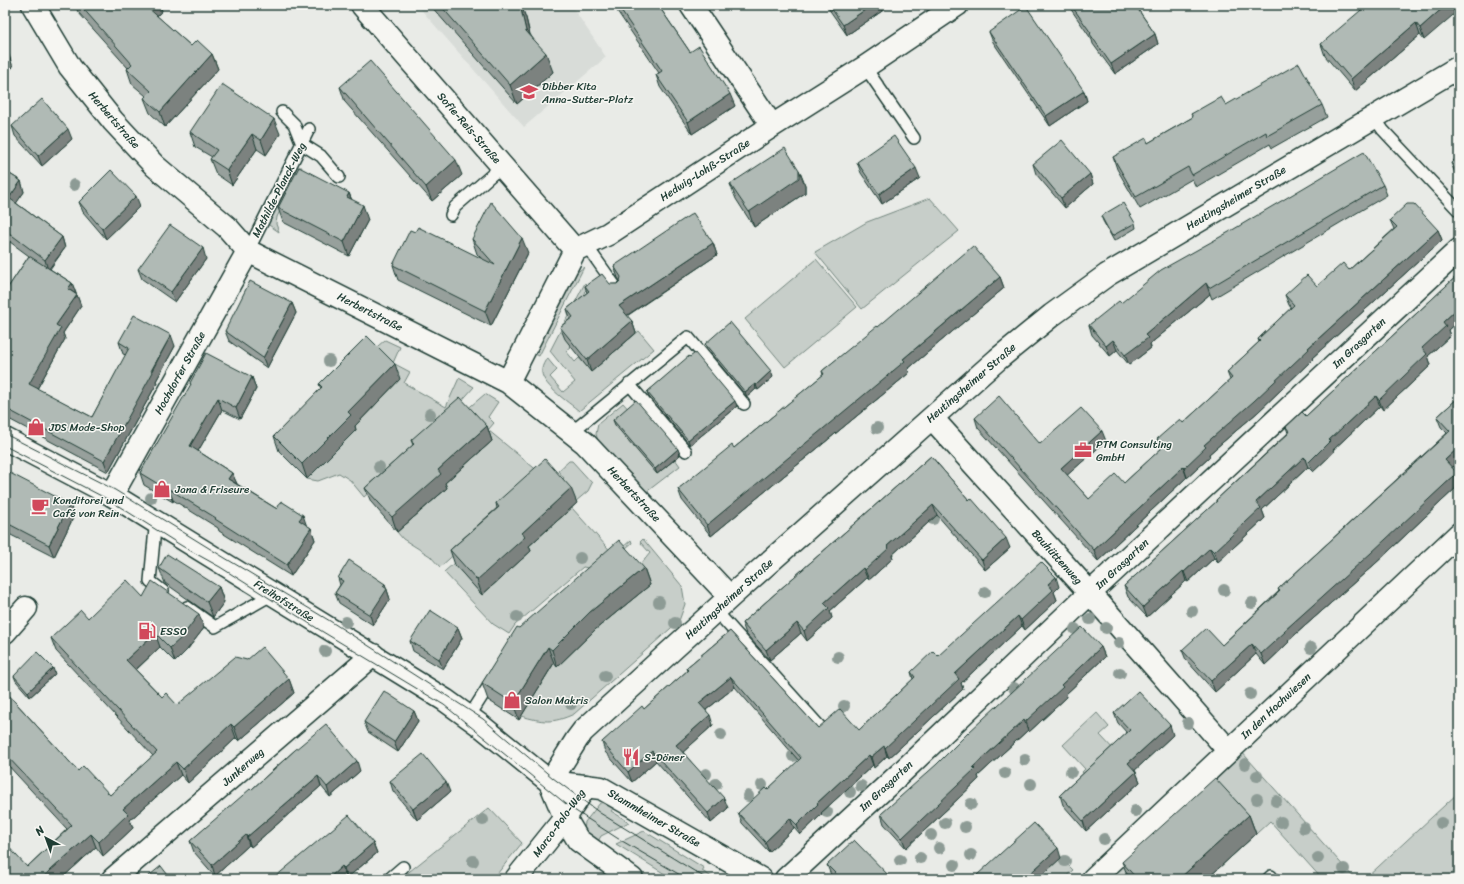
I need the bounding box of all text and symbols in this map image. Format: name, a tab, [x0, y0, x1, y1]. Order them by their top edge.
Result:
place label: Dibber Kita Anna-Sutter-Platz	[541, 77, 634, 109]
school or university icon: Dibber Kita Anna-Sutter-Platz	[519, 82, 539, 102]
street label: Herbertstraße	[83, 87, 145, 153]
street label: Sofie-Reis-Straße	[432, 88, 506, 169]
street label: Hedwig-Lohß-Straße	[656, 133, 754, 206]
street label: Mathilde-Planck-Weg	[247, 139, 311, 241]
street label: Heutingsheimer Straße	[1182, 160, 1290, 236]
street label: Herbertstraße	[334, 287, 406, 337]
street label: Im Grasgarten	[1327, 313, 1391, 374]
street label: Hochdorfer Straße	[149, 327, 211, 418]
street label: Heutingsheimer Straße	[922, 338, 1021, 428]
shop icon: JDS Mode-Shop	[26, 417, 46, 437]
place label: JDS Mode-Shop	[48, 418, 125, 437]
place label: PTM Consulting GmbH	[1096, 435, 1173, 467]
office icon: PTM Consulting GmbH	[1073, 440, 1093, 460]
street label: Herbertstraße	[603, 461, 666, 527]
shop icon: Jana & Friseure	[152, 479, 172, 499]
place label: Jana & Friseure	[174, 480, 250, 499]
place label: Konditorei und Café von Rein	[53, 491, 125, 523]
cafe icon: Konditorei und Café von Rein	[30, 496, 50, 516]
street label: Bauhüttenweg	[1027, 525, 1087, 589]
street label: Im Grasgarten	[1090, 534, 1154, 595]
street label: Heutingsheimer Straße	[680, 553, 778, 644]
street label: Freihofstraße	[250, 575, 318, 627]
fuel station icon: ESSO	[137, 621, 157, 641]
place label: ESSO	[160, 622, 187, 641]
street label: In den Hochwiesen	[1236, 668, 1316, 745]
shop icon: Salon Makris	[502, 690, 522, 710]
place label: Salon Makris	[525, 691, 589, 710]
street label: Junkerweg	[217, 743, 269, 792]
restaurant icon: S-Döner	[621, 747, 641, 767]
place label: S-Döner	[644, 748, 686, 767]
street label: Im Grasgarten	[854, 756, 918, 817]
street label: Marco-Polo-Weg	[528, 784, 591, 861]
street label: Stammheimer Straße	[604, 784, 705, 853]
north arrow	[26, 818, 66, 858]
text: N	[30, 821, 49, 841]

